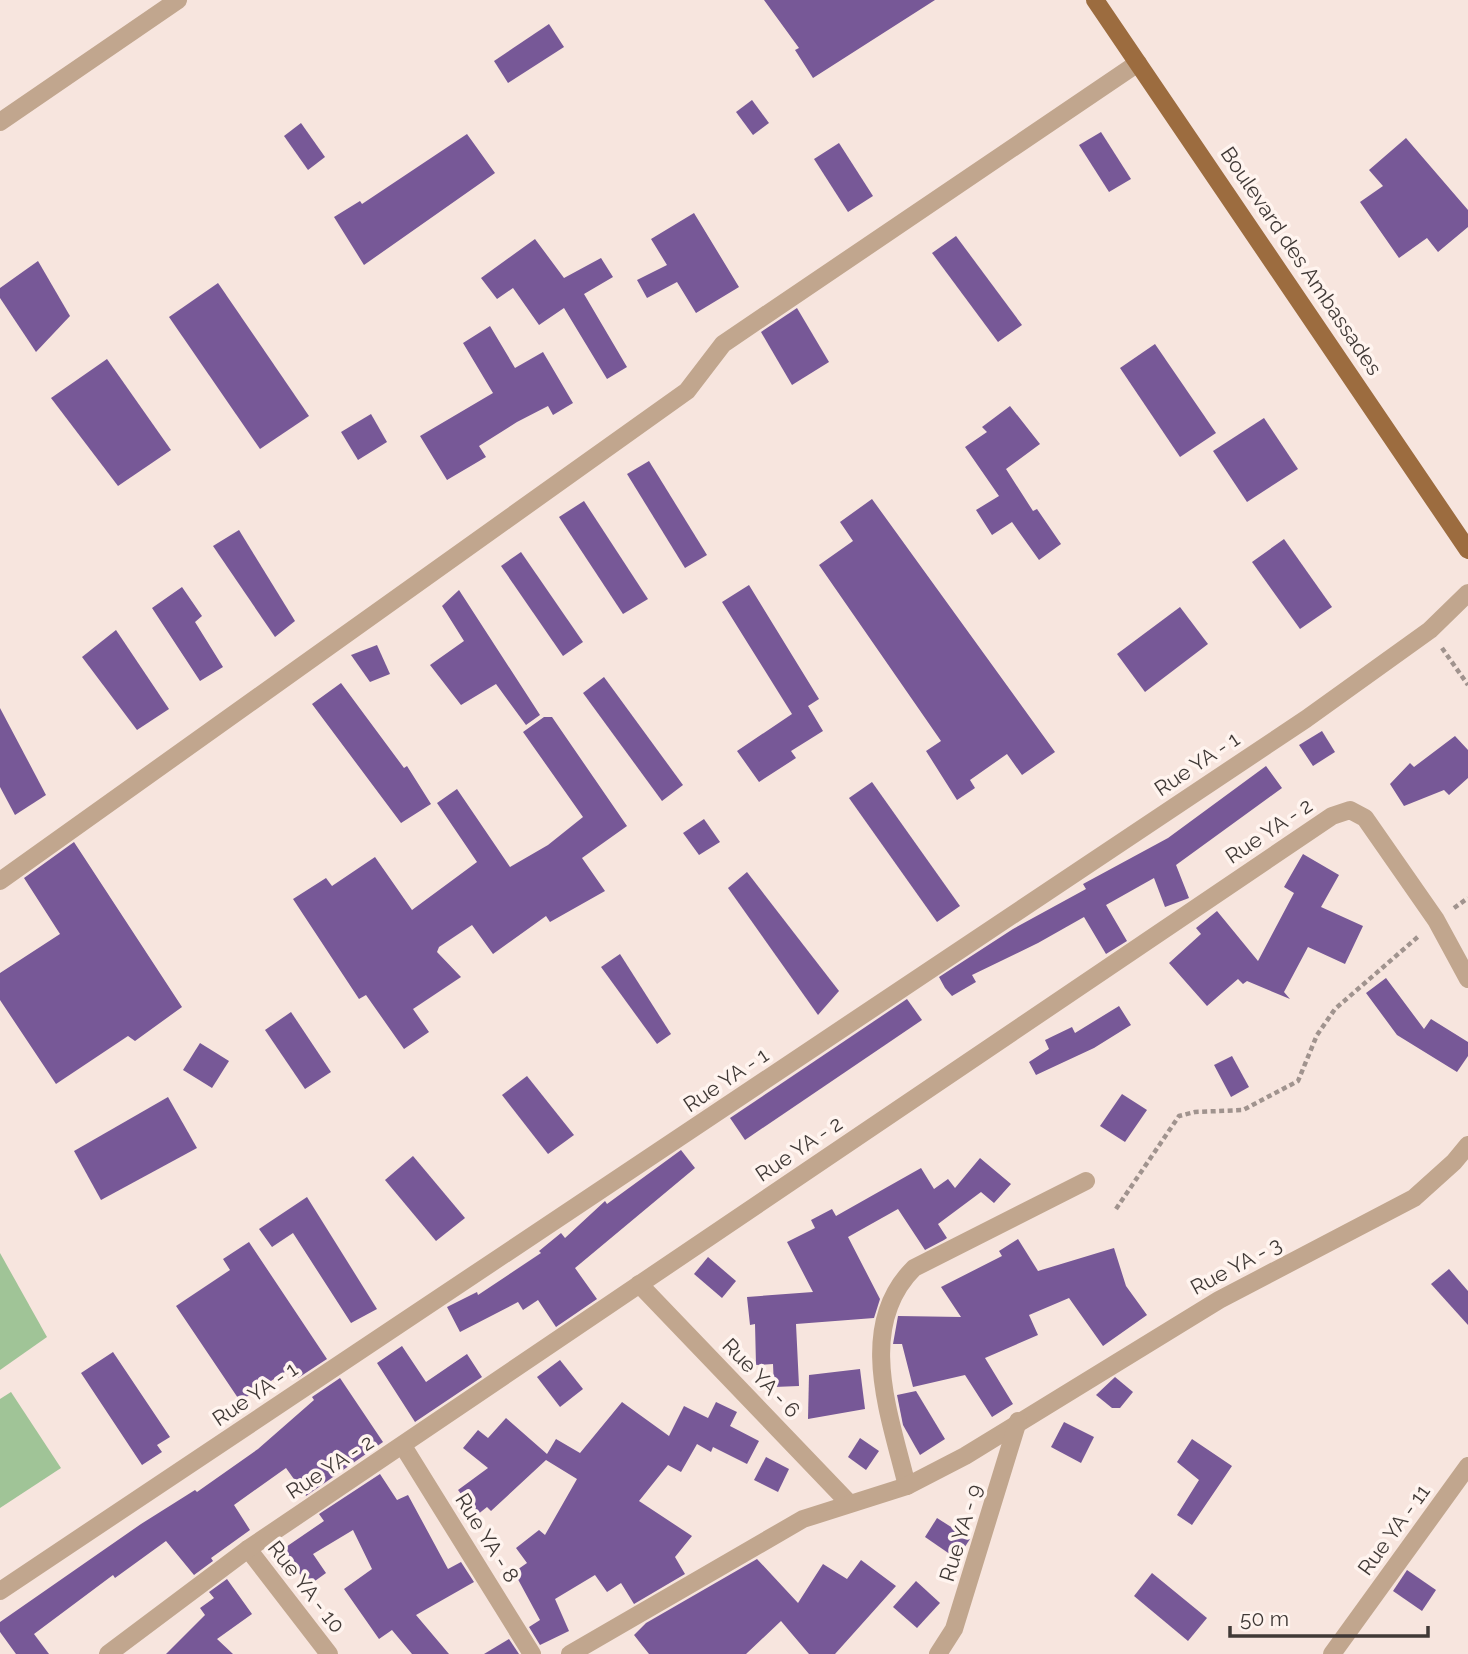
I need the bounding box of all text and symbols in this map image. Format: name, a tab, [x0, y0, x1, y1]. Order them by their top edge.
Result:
street label: Boulevard des Ambassades	[1216, 142, 1387, 380]
street label: Rue YA - 1	[1149, 726, 1244, 801]
street label: Rue YA - 2	[1221, 793, 1317, 869]
street label: Rue YA - 1	[678, 1042, 773, 1117]
street label: Rue YA - 2	[751, 1111, 847, 1187]
street label: Rue YA - 3	[1186, 1231, 1285, 1300]
street label: Rue YA - 6	[717, 1333, 805, 1423]
street label: Rue YA - 1	[207, 1356, 302, 1431]
street label: Rue YA - 2	[281, 1429, 378, 1504]
street label: Rue YA - 11	[1352, 1479, 1435, 1580]
street label: Rue YA - 9	[934, 1481, 987, 1585]
street label: Rue YA - 8	[450, 1488, 525, 1587]
street label: Rue YA - 10	[263, 1536, 350, 1638]
scale bar	[1230, 1594, 1428, 1638]
text: 50 m	[1240, 1606, 1289, 1631]

